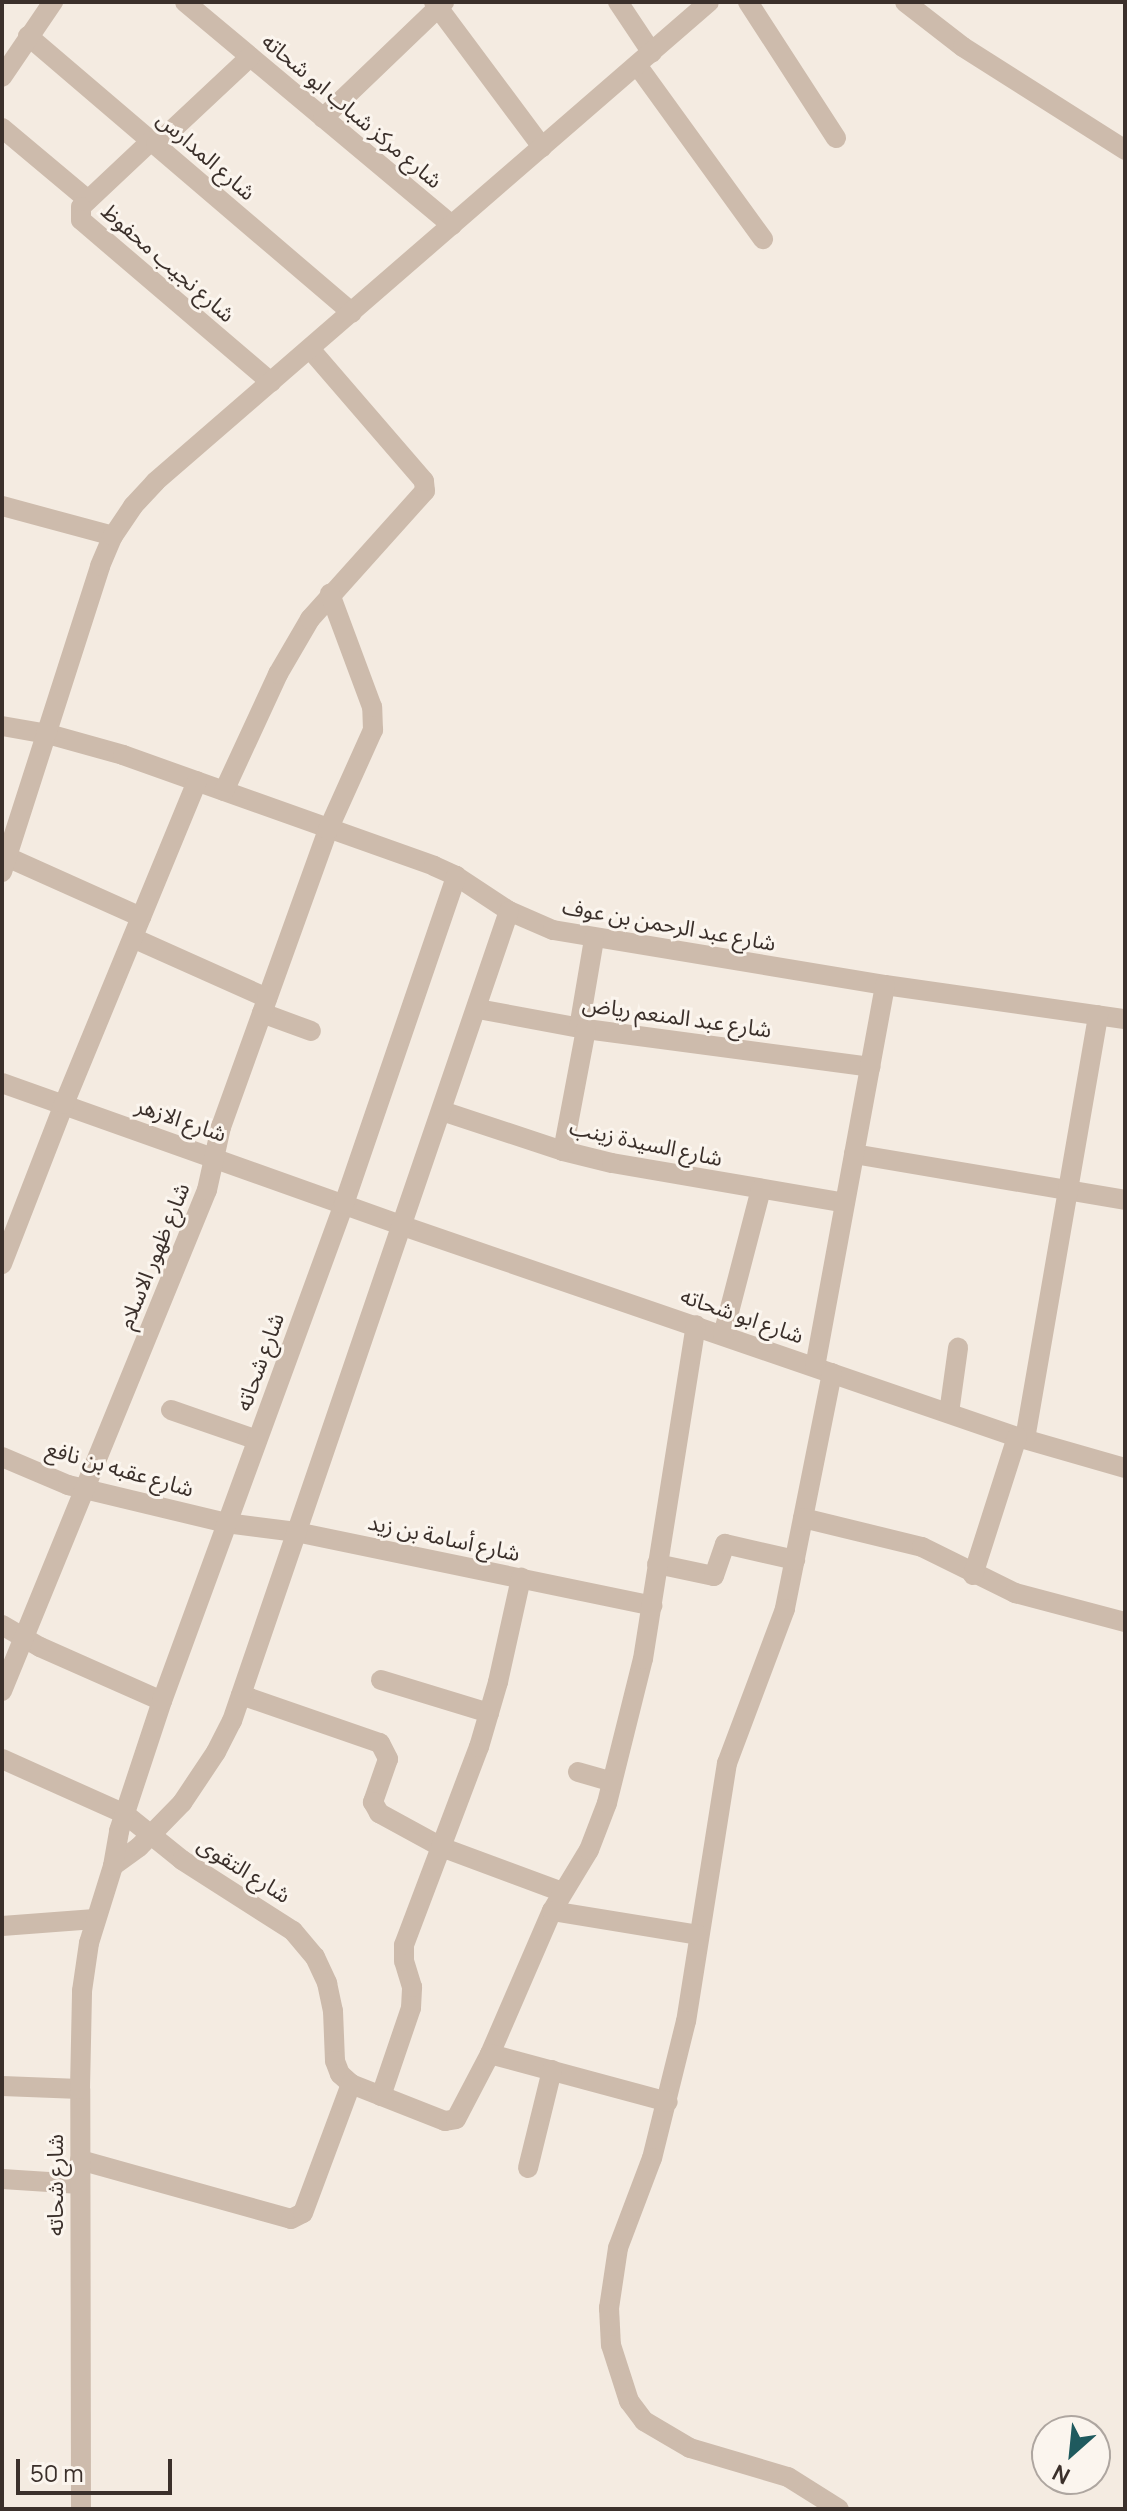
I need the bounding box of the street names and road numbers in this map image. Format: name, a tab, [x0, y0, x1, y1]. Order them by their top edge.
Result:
street label: شارع مركز شباب ابو شحاته	[257, 28, 447, 194]
street label: شارع المدارس	[151, 106, 261, 206]
street label: شارع نجيب محفوظ	[96, 198, 240, 328]
street label: شارع عبد الرحمن بن عوف	[560, 893, 778, 957]
street label: شارع عبد المنعم رياض	[581, 991, 773, 1043]
street label: شارع الازهر	[132, 1092, 230, 1148]
street label: شارع السيدة زينب	[567, 1114, 725, 1172]
street label: شارع ظهور الاسلام	[113, 1179, 195, 1333]
street label: شارع ابو شحاته	[677, 1283, 807, 1349]
street label: شارع شحاته	[230, 1309, 290, 1415]
street label: شارع عقبه بن نافع	[43, 1435, 197, 1503]
street label: شارع أسامة بن زيد	[366, 1509, 522, 1567]
street label: شارع التقوى	[193, 1831, 295, 1909]
street label: شارع شحاته	[43, 2134, 69, 2236]

